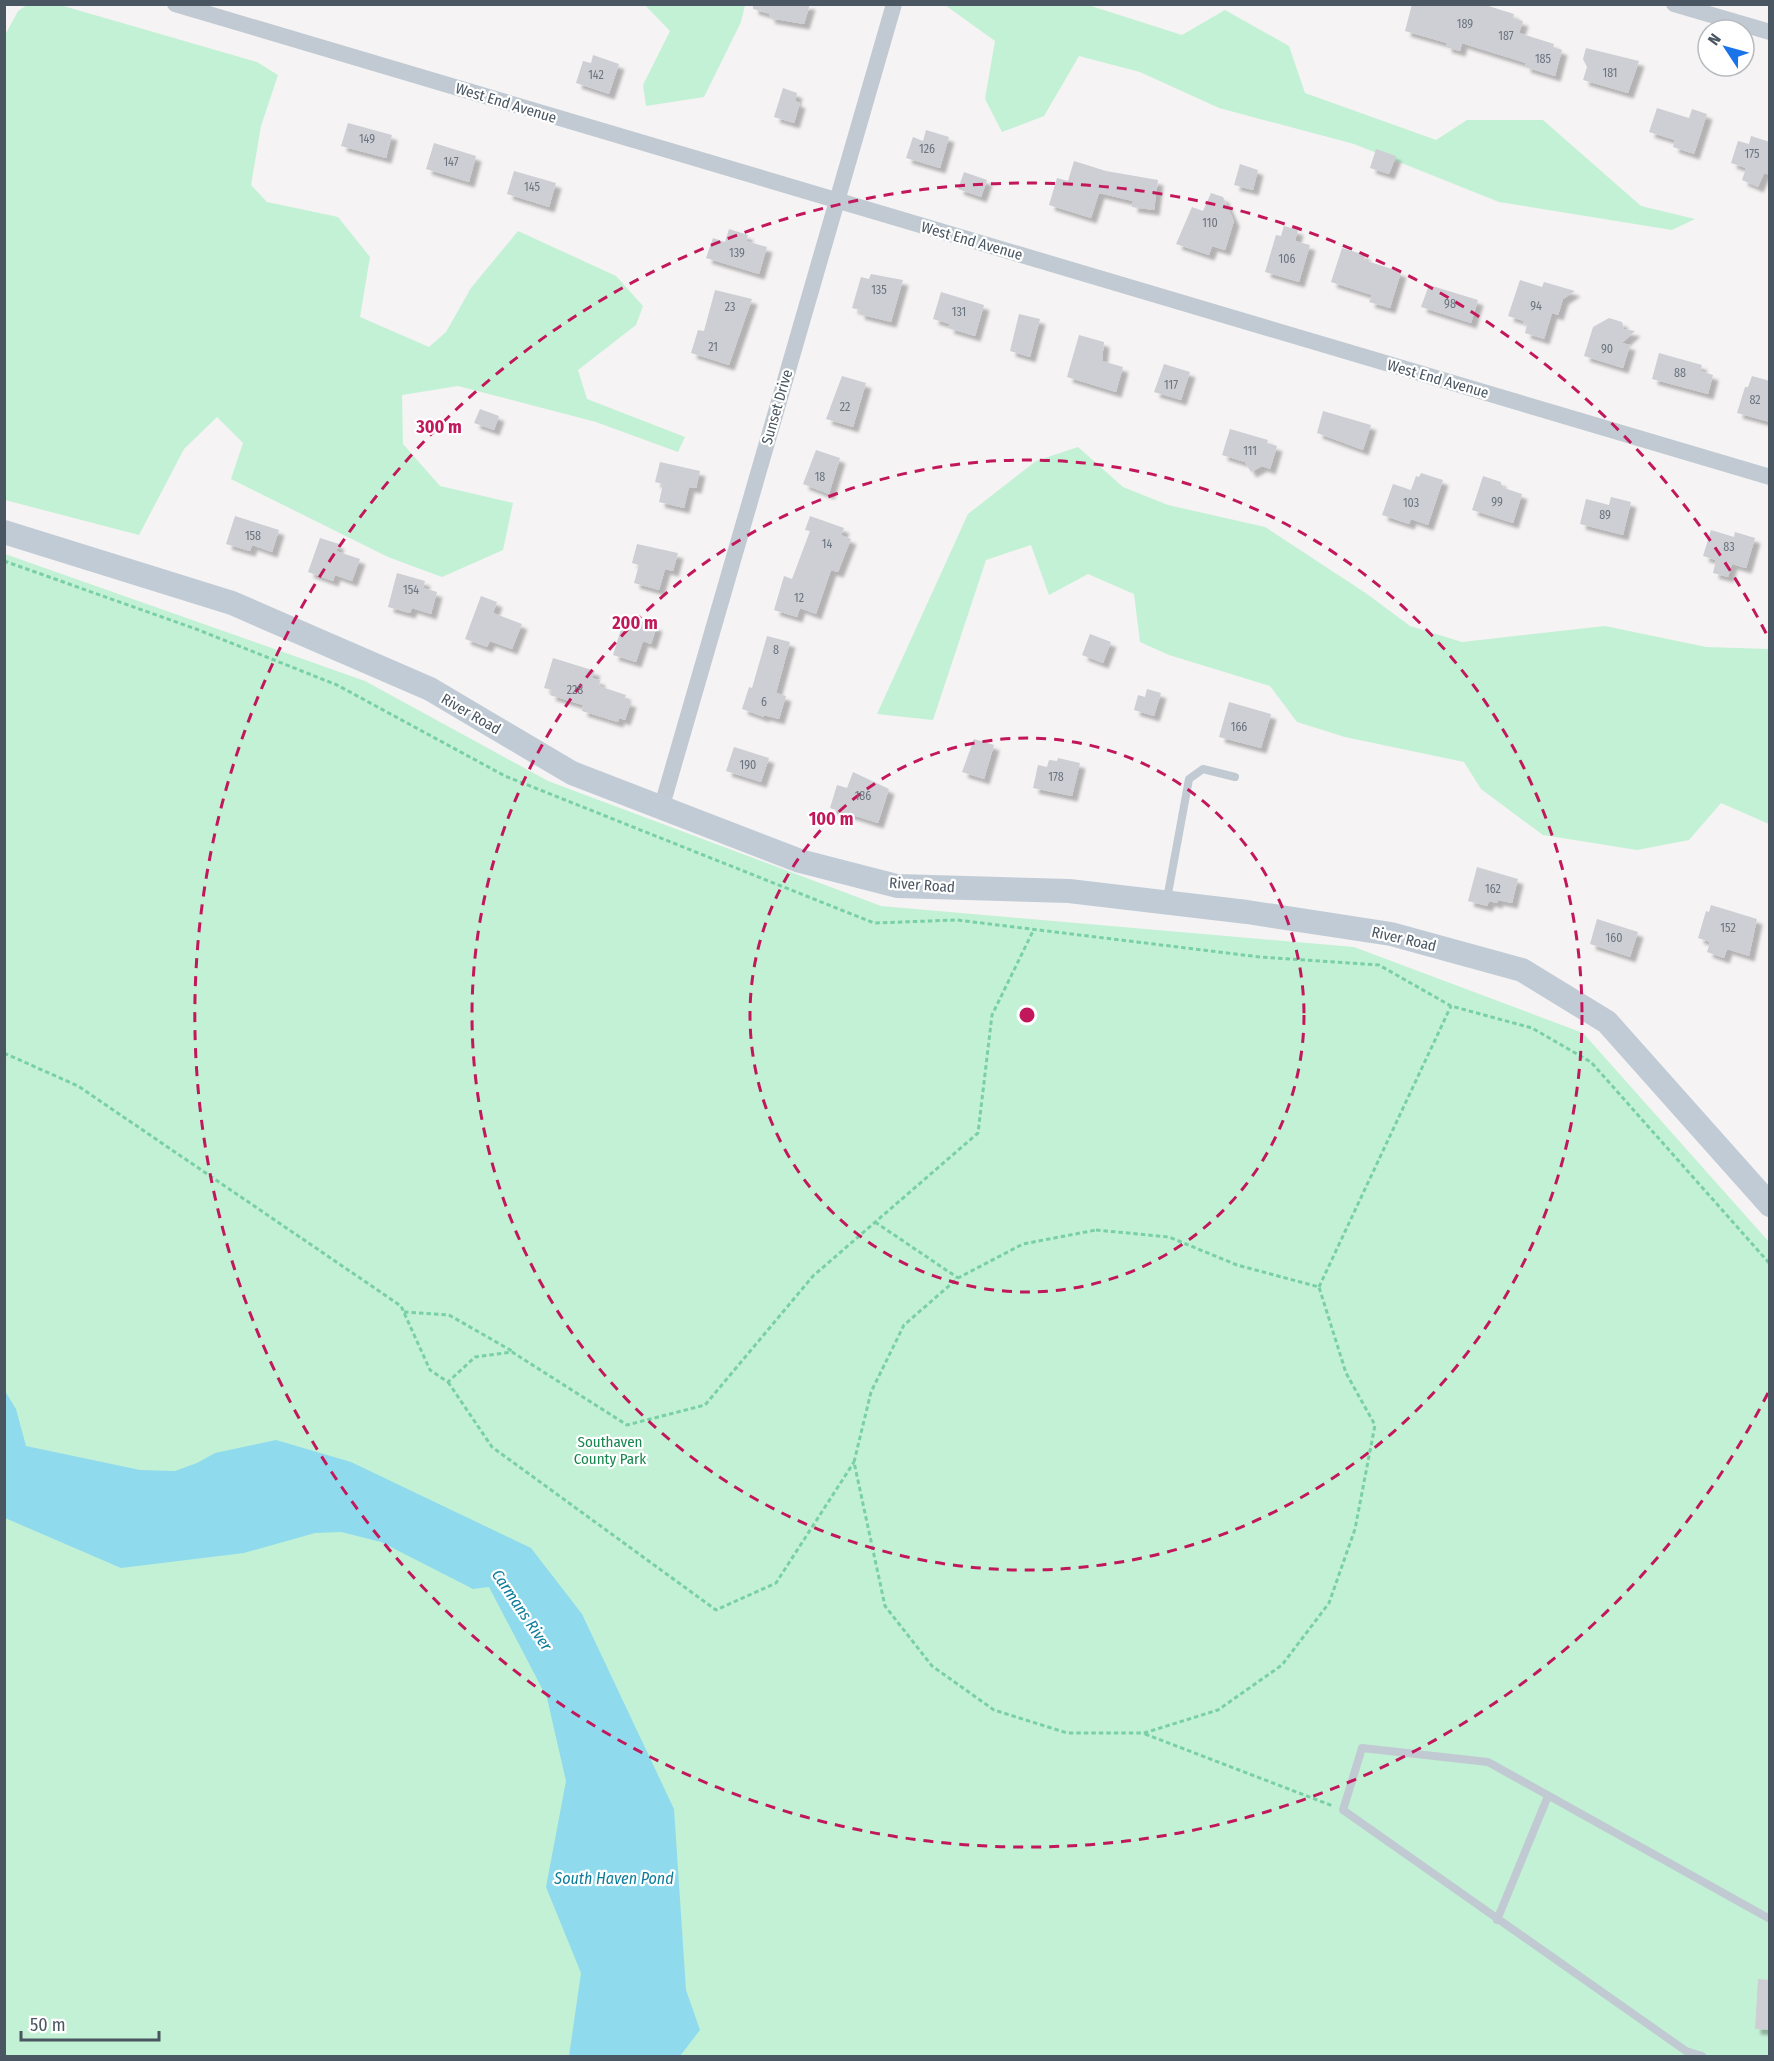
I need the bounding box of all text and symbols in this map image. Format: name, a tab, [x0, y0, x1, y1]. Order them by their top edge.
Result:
house number: 189	[1457, 17, 1473, 31]
north arrow	[1696, 18, 1756, 78]
house number: 187	[1498, 29, 1514, 43]
text: N	[1704, 30, 1725, 49]
house number: 185	[1535, 52, 1552, 66]
house number: 181	[1602, 66, 1618, 80]
house number: 142	[588, 68, 604, 82]
street label: West End Avenue	[453, 79, 559, 127]
house number: 149	[359, 132, 375, 146]
house number: 126	[919, 142, 935, 156]
house number: 175	[1745, 147, 1760, 161]
house number: 147	[443, 155, 459, 169]
house number: 145	[524, 180, 540, 194]
house number: 110	[1202, 216, 1218, 230]
street label: West End Avenue	[919, 218, 1025, 264]
house number: 139	[729, 246, 745, 260]
house number: 106	[1279, 252, 1295, 266]
house number: 135	[871, 283, 887, 297]
house number: 98	[1444, 297, 1456, 311]
house number: 94	[1530, 299, 1542, 313]
house number: 23	[725, 300, 735, 314]
house number: 131	[952, 305, 966, 319]
house number: 21	[708, 340, 718, 354]
house number: 90	[1601, 342, 1613, 356]
street label: West End Avenue	[1385, 356, 1491, 402]
house number: 88	[1674, 366, 1686, 380]
street label: Sunset Drive	[758, 367, 796, 447]
house number: 117	[1164, 378, 1178, 392]
house number: 82	[1749, 393, 1761, 407]
house number: 22	[840, 400, 850, 414]
text: 300 m	[415, 416, 462, 438]
house number: 111	[1243, 444, 1257, 458]
house number: 18	[815, 470, 825, 484]
house number: 99	[1491, 495, 1503, 509]
house number: 103	[1403, 496, 1419, 510]
house number: 89	[1599, 508, 1611, 522]
house number: 158	[245, 529, 261, 543]
house number: 14	[822, 537, 832, 551]
house number: 83	[1723, 540, 1735, 554]
house number: 154	[403, 583, 419, 597]
house number: 12	[794, 591, 804, 605]
text: 200 m	[611, 612, 658, 634]
house number: 8	[773, 643, 779, 657]
house number: 228	[567, 683, 583, 697]
street label: River Road	[438, 690, 504, 738]
house number: 6	[761, 695, 767, 709]
house number: 166	[1231, 720, 1247, 734]
house number: 190	[740, 758, 756, 772]
house number: 178	[1048, 770, 1064, 784]
house number: 186	[855, 789, 871, 803]
text: 100 m	[809, 808, 853, 830]
street label: River Road	[889, 874, 955, 896]
house number: 162	[1485, 882, 1501, 896]
house number: 152	[1720, 921, 1736, 935]
street label: River Road	[1370, 923, 1438, 955]
house number: 160	[1606, 931, 1622, 945]
centre of rings	[1017, 1005, 1037, 1025]
park label: Southaven County Park	[574, 1433, 646, 1468]
water label: Carmans River	[488, 1566, 556, 1655]
water label: South Haven Pond	[553, 1869, 674, 1888]
scale bar	[21, 2004, 159, 2042]
text: 50 m	[30, 2014, 66, 2036]

